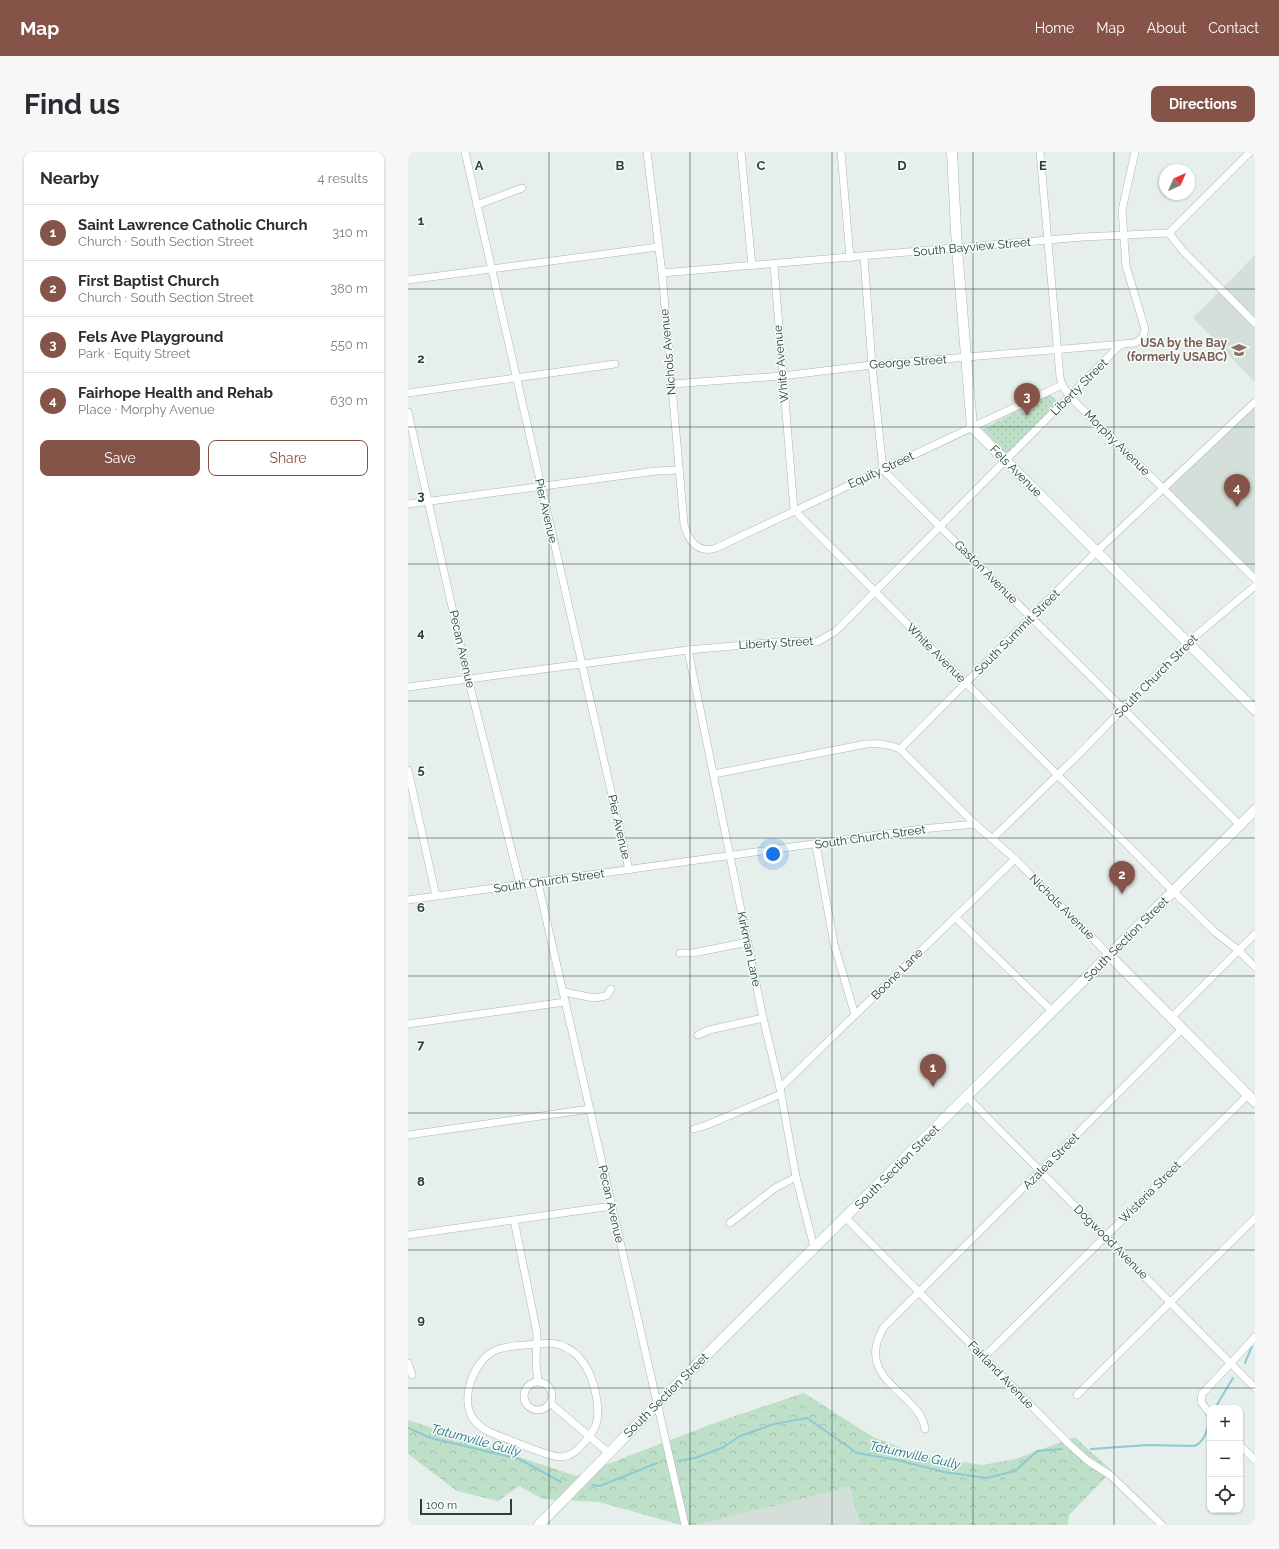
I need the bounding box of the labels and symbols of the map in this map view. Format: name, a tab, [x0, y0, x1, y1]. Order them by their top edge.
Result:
text: A	[475, 158, 484, 173]
text: B	[616, 158, 625, 173]
text: C	[757, 158, 766, 173]
text: D	[897, 158, 907, 173]
text: E	[1039, 158, 1047, 173]
north arrow	[1159, 164, 1195, 200]
text: 1	[418, 213, 425, 228]
street label: South Bayview Street	[913, 235, 1031, 259]
street label: Nichols Avenue	[657, 308, 679, 396]
street label: White Avenue	[771, 325, 791, 403]
place label: USA by the Bay (formerly USABC)	[1127, 336, 1227, 364]
school or university icon: USA by the Bay (formerly USABC)	[1230, 341, 1248, 359]
text: 2	[417, 351, 425, 366]
street label: George Street	[869, 352, 947, 372]
street label: Liberty Street	[1048, 356, 1110, 418]
pin: 3	[1014, 383, 1040, 416]
street label: Morphy Avenue	[1081, 407, 1153, 479]
street label: Fels Avenue	[987, 442, 1045, 500]
street label: Equity Street	[846, 449, 916, 491]
pin: 4	[1224, 474, 1250, 507]
street label: Pier Avenue	[532, 477, 560, 545]
text: 3	[417, 488, 425, 503]
street label: Gaston Avenue	[951, 537, 1021, 607]
street label: South Summit Street	[971, 586, 1063, 678]
street label: Pecan Avenue	[446, 609, 478, 689]
street label: White Avenue	[904, 621, 968, 685]
text: 4	[417, 625, 425, 640]
street label: South Church Street	[1111, 631, 1201, 721]
street label: Liberty Street	[738, 634, 814, 652]
text: 5	[417, 762, 425, 777]
street label: Pier Avenue	[605, 793, 633, 861]
street label: South Church Street	[814, 822, 926, 852]
your location	[763, 844, 783, 864]
pin: 2	[1109, 861, 1135, 894]
street label: South Church Street	[493, 866, 605, 896]
street label: Nichols Avenue	[1026, 871, 1098, 943]
street label: South Section Street	[1081, 894, 1171, 984]
text: 6	[417, 900, 425, 915]
street label: Kirkman Lane	[734, 910, 764, 988]
street label: Boone Lane	[868, 945, 926, 1003]
text: 7	[417, 1037, 425, 1052]
pin: 1	[920, 1054, 946, 1087]
street label: South Section Street	[852, 1122, 942, 1212]
street label: Azalea Street	[1020, 1130, 1082, 1192]
street label: Wisteria Street	[1116, 1158, 1184, 1226]
street label: Pecan Avenue	[595, 1164, 627, 1244]
text: 8	[417, 1174, 425, 1189]
street label: Dogwood Avenue	[1071, 1202, 1151, 1282]
text: 9	[417, 1312, 425, 1327]
street label: Fairland Avenue	[965, 1338, 1037, 1412]
street label: South Section Street	[621, 1350, 711, 1440]
water label: Tatumville Gully	[430, 1421, 523, 1459]
water label: Tatumville Gully	[868, 1438, 962, 1472]
scale bar	[420, 1497, 512, 1516]

